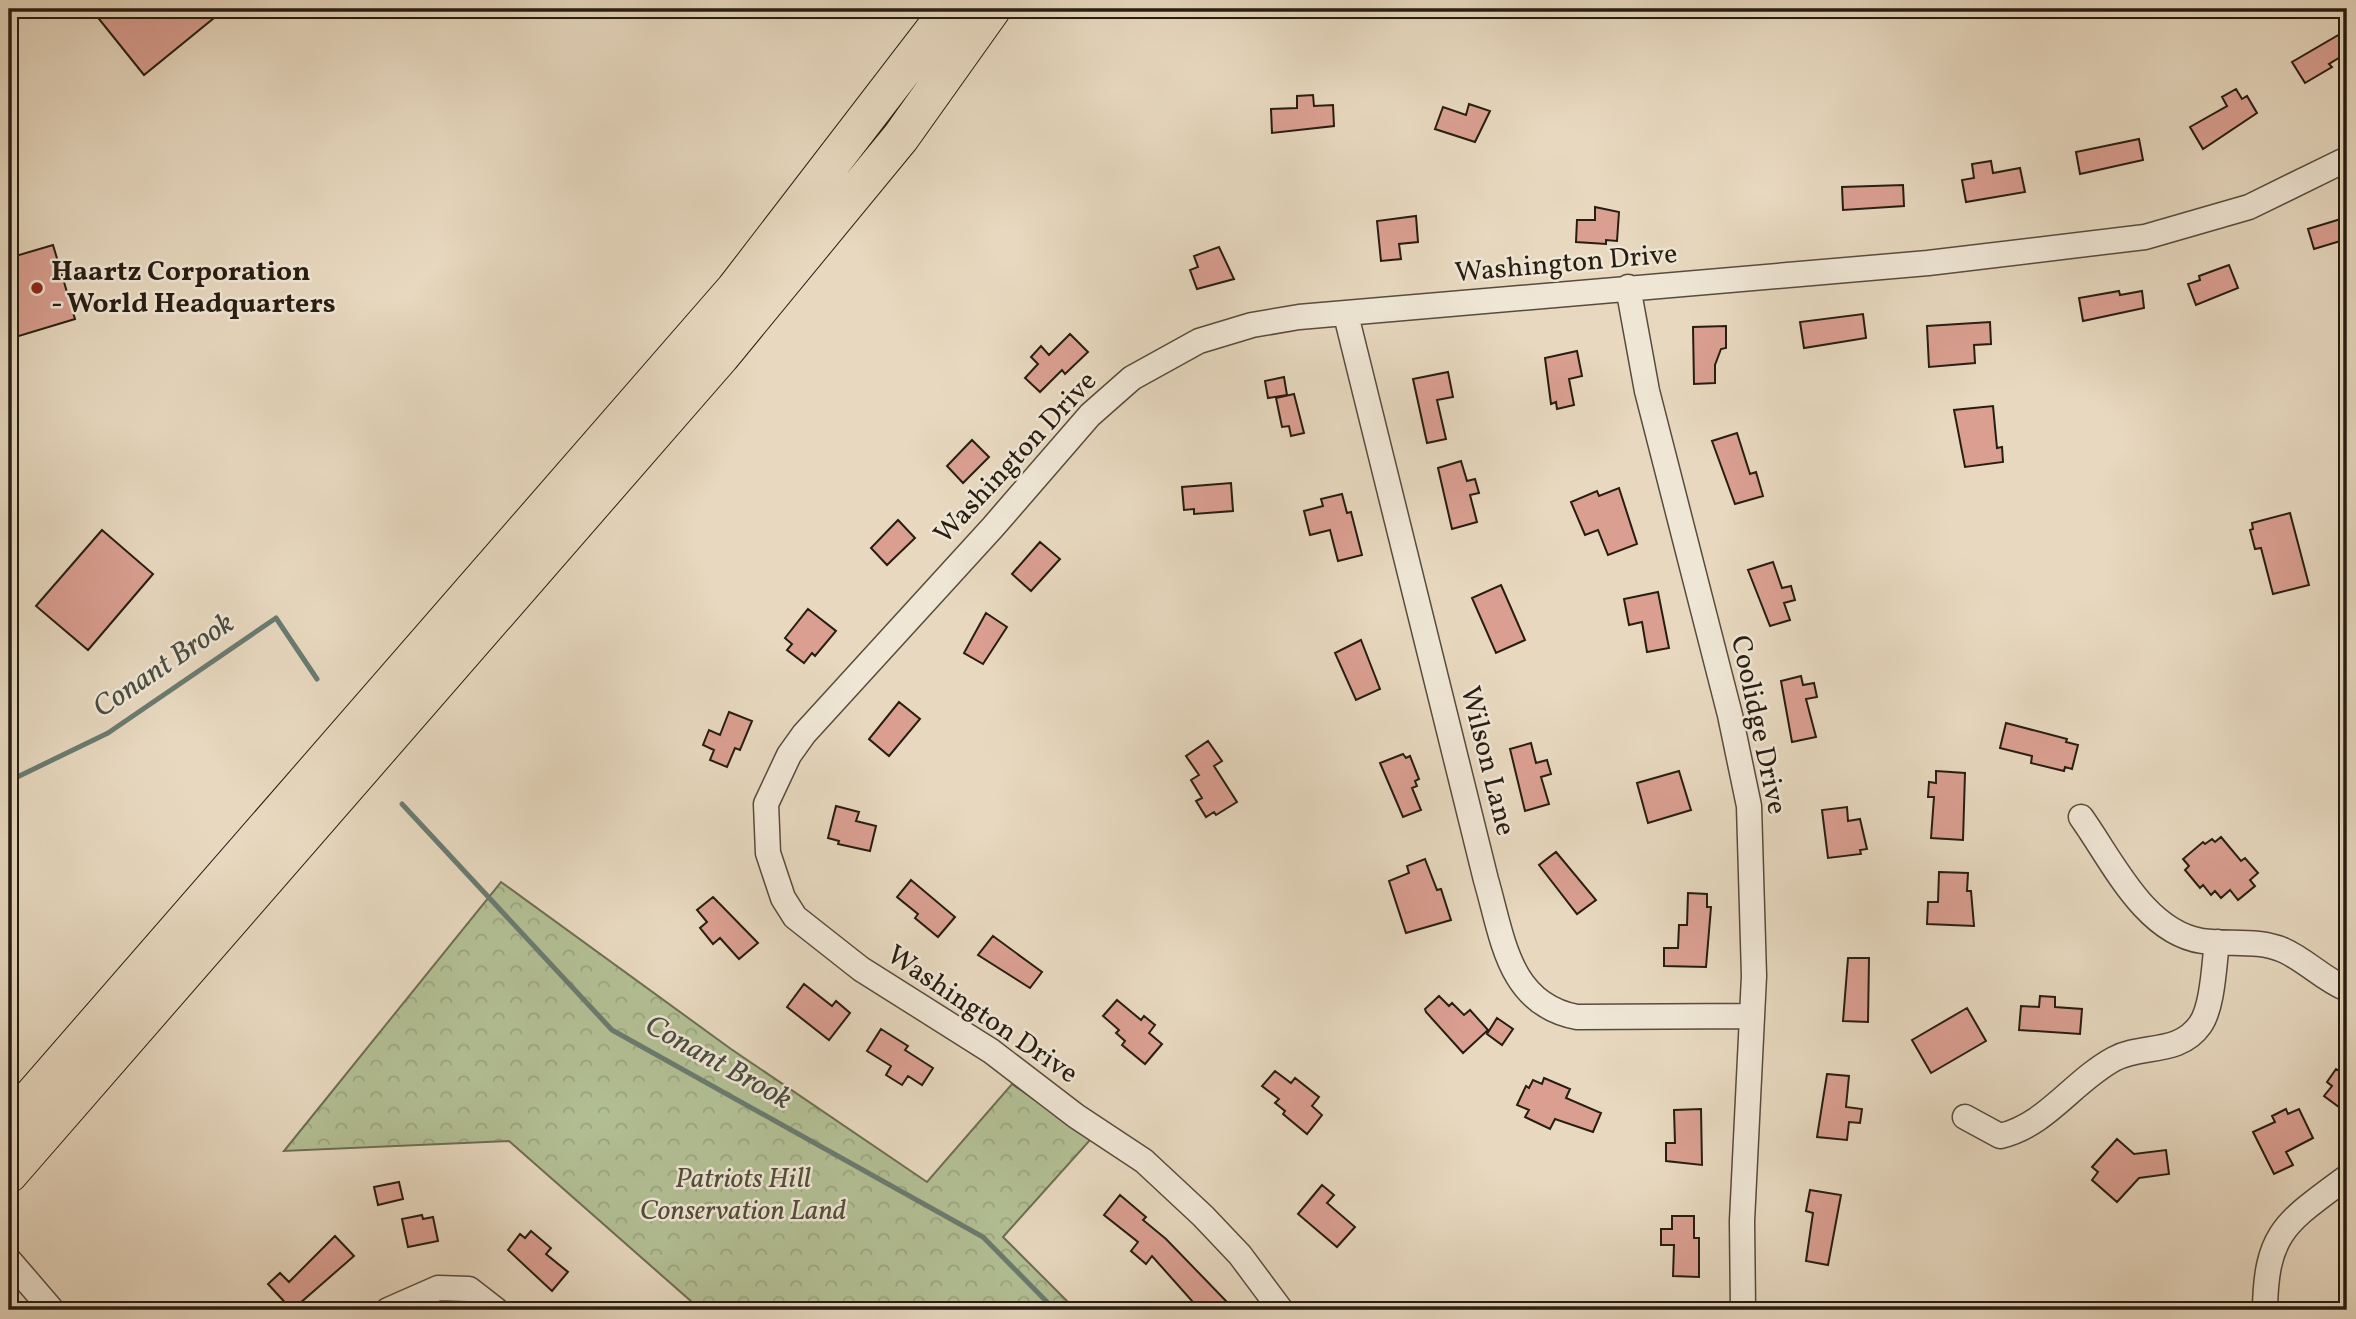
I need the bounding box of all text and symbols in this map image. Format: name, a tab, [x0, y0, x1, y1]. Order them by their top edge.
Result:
street label: Washington Drive	[1453, 235, 1679, 293]
place label: Haartz Corporation - World Headquarters	[51, 253, 336, 324]
marker: Haartz Corporation - World Headquarters	[29, 280, 45, 296]
street label: Washington Drive	[926, 363, 1106, 553]
water label: Conant Brook	[85, 603, 243, 729]
street label: Coolidge Drive	[1720, 632, 1796, 818]
street label: Wilson Lane	[1450, 682, 1524, 840]
street label: Washington Drive	[879, 936, 1085, 1094]
water label: Conant Brook	[637, 1005, 799, 1121]
park label: Patriots Hill Conservation Land	[640, 1160, 846, 1231]

